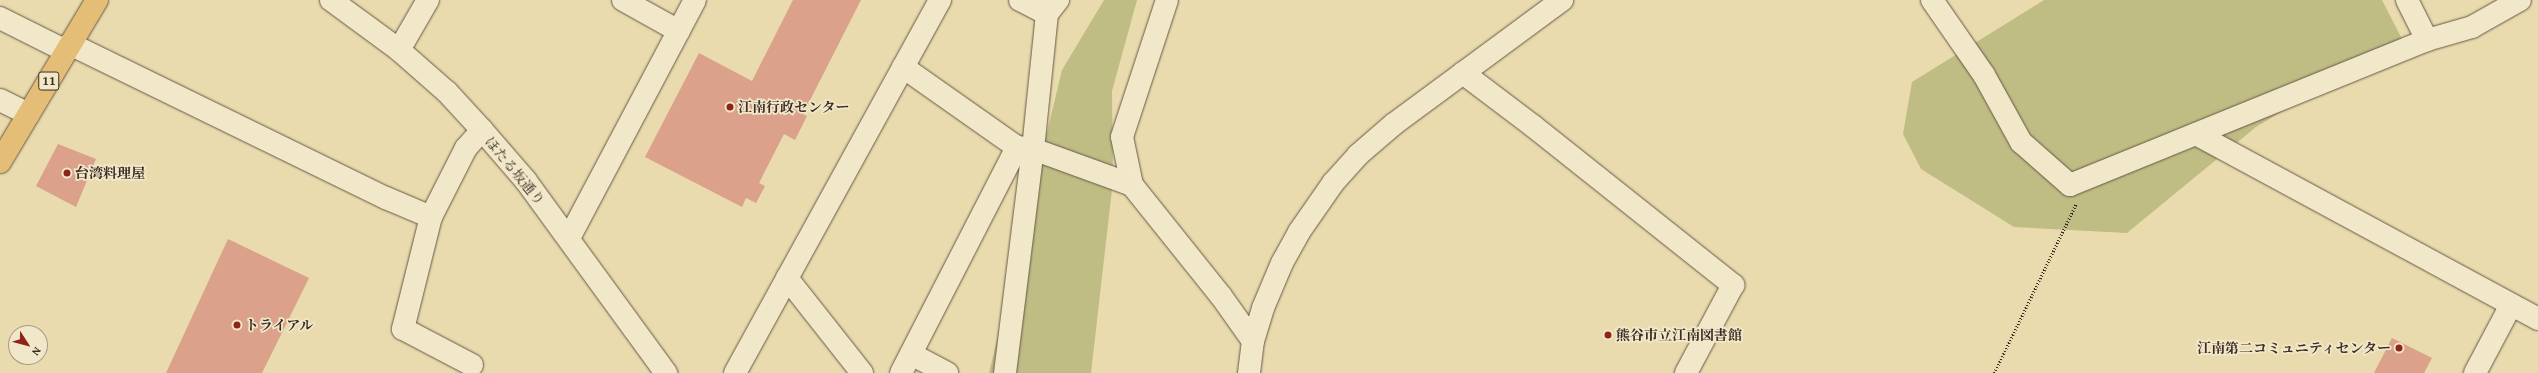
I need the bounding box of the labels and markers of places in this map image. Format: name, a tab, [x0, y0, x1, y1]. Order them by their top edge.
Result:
place label: 江南行政センター	[738, 99, 850, 115]
marker: 江南行政センター	[725, 102, 735, 112]
place label: 台湾料理屋	[75, 165, 145, 181]
marker: 台湾料理屋	[62, 168, 72, 178]
place label: トライアル	[245, 317, 315, 333]
marker: トライアル	[232, 320, 242, 330]
place label: 熊谷市立江南図書館	[1616, 327, 1742, 343]
marker: 熊谷市立江南図書館	[1603, 330, 1613, 340]
place label: 江南第二コミュニティセンター	[2195, 340, 2391, 356]
marker: 江南第二コミュニティセンター	[2394, 343, 2404, 353]

